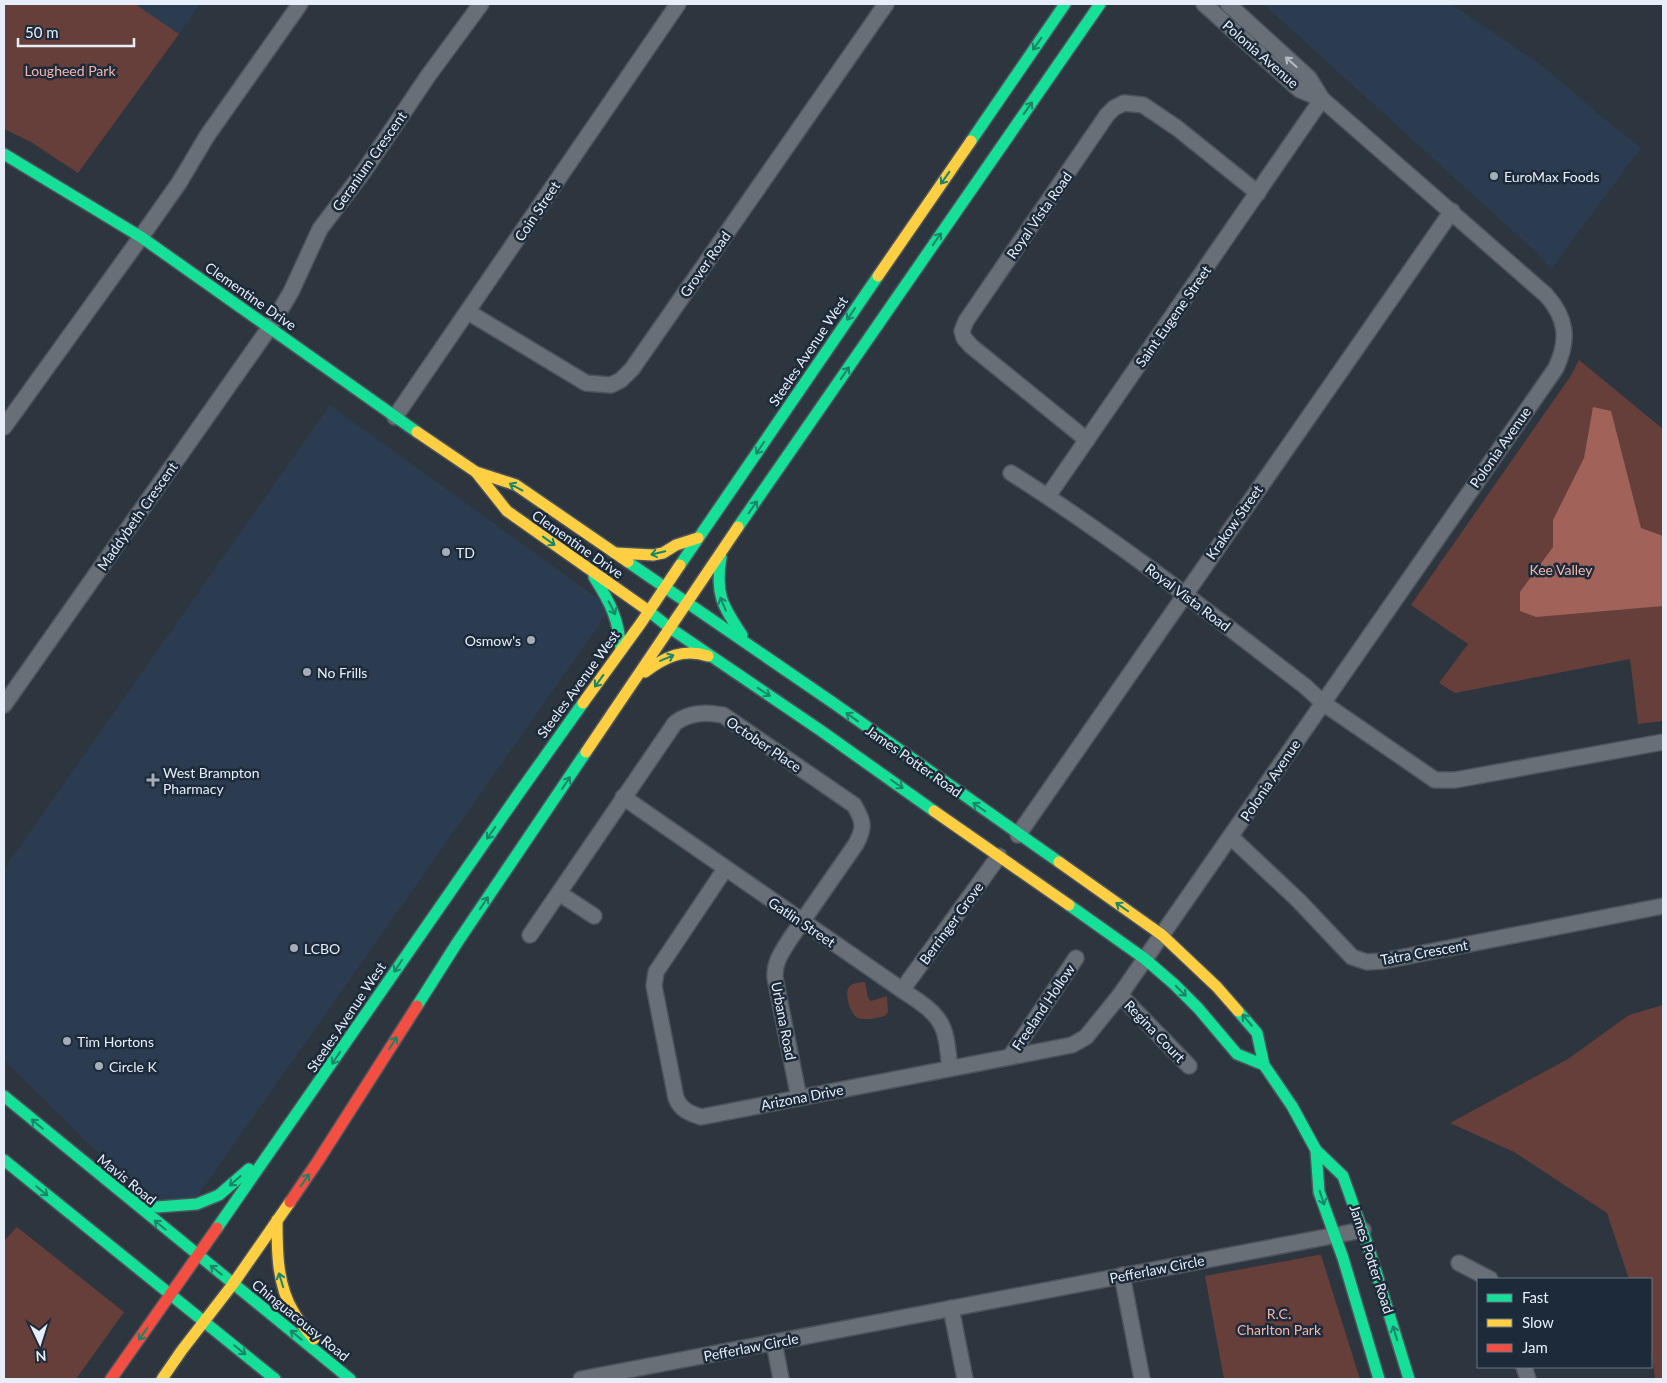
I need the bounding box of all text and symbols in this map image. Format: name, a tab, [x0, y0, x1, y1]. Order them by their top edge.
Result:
scale bar	[18, 15, 134, 47]
street label: Polonia Avenue	[1220, 16, 1302, 92]
text: 50 m	[25, 23, 59, 41]
one-way arrow	[1032, 37, 1042, 51]
one-way arrow	[1285, 56, 1298, 68]
park label: Lougheed Park	[24, 62, 116, 79]
one-way arrow	[1023, 101, 1033, 115]
street label: Geranium Crescent	[328, 108, 410, 214]
street label: Royal Vista Road	[1003, 168, 1075, 262]
place label: EuroMax Foods	[1504, 168, 1600, 185]
marker: EuroMax Foods	[1488, 170, 1500, 182]
one-way arrow	[940, 171, 950, 185]
street label: Coin Street	[511, 178, 563, 244]
street label: Grover Road	[676, 228, 734, 300]
one-way arrow	[932, 232, 942, 246]
street label: Clementine Drive	[202, 258, 300, 334]
street label: Saint Eugene Street	[1132, 262, 1214, 370]
street label: Steeles Avenue West	[765, 293, 851, 409]
one-way arrow	[846, 306, 856, 320]
one-way arrow	[840, 366, 850, 380]
street label: Polonia Avenue	[1466, 403, 1534, 491]
one-way arrow	[755, 440, 765, 454]
street label: Maddybeth Crescent	[93, 458, 181, 574]
one-way arrow	[509, 482, 524, 492]
street label: Krakow Street	[1202, 482, 1266, 562]
one-way arrow	[748, 500, 758, 514]
street label: Clementine Drive	[529, 506, 627, 582]
one-way arrow	[541, 536, 555, 546]
place label: TD	[456, 544, 475, 561]
marker: TD	[440, 546, 452, 558]
one-way arrow	[650, 549, 666, 558]
street label: Royal Vista Road	[1142, 560, 1234, 634]
park label: Kee Valley	[1529, 561, 1593, 578]
one-way arrow	[717, 597, 727, 612]
one-way arrow	[608, 600, 617, 615]
street label: Steeles Avenue West	[533, 627, 623, 741]
place label: Osmow's	[465, 632, 521, 649]
marker: Osmow's	[525, 634, 537, 646]
one-way arrow	[659, 652, 674, 662]
place label: No Frills	[317, 664, 367, 681]
marker: No Frills	[301, 666, 313, 678]
one-way arrow	[594, 674, 604, 688]
one-way arrow	[757, 687, 771, 697]
one-way arrow	[845, 712, 859, 722]
street label: October Place	[723, 713, 805, 775]
street label: James Potter Road	[863, 722, 965, 800]
street label: Polonia Avenue	[1236, 736, 1304, 824]
place label: West Brampton Pharmacy	[163, 764, 260, 797]
marker: West Brampton Pharmacy	[147, 774, 159, 786]
one-way arrow	[561, 776, 571, 790]
one-way arrow	[890, 779, 904, 789]
one-way arrow	[972, 802, 986, 812]
one-way arrow	[486, 825, 496, 839]
street label: Berringer Grove	[915, 878, 987, 968]
street label: Gatlin Street	[765, 893, 839, 951]
one-way arrow	[479, 896, 490, 910]
one-way arrow	[1115, 902, 1129, 912]
street label: Tatra Crescent	[1379, 936, 1469, 968]
place label: LCBO	[304, 940, 340, 957]
marker: LCBO	[288, 942, 300, 954]
street label: Steeles Avenue West	[303, 959, 389, 1075]
one-way arrow	[393, 959, 403, 973]
street label: Freeland Hollow	[1008, 961, 1078, 1053]
street label: Urbana Road	[768, 980, 800, 1062]
one-way arrow	[1175, 985, 1188, 997]
street label: Regina Court	[1121, 996, 1189, 1066]
one-way arrow	[1241, 1014, 1253, 1027]
place label: Tim Hortons	[77, 1033, 154, 1050]
marker: Tim Hortons	[61, 1035, 73, 1047]
one-way arrow	[388, 1037, 398, 1051]
one-way arrow	[331, 1051, 341, 1065]
place label: Circle K	[109, 1058, 157, 1075]
marker: Circle K	[93, 1060, 105, 1072]
street label: Arizona Drive	[759, 1081, 845, 1113]
one-way arrow	[31, 1119, 44, 1130]
street label: Mavis Road	[94, 1150, 160, 1208]
one-way arrow	[300, 1173, 310, 1187]
one-way arrow	[228, 1176, 241, 1187]
one-way arrow	[35, 1185, 48, 1196]
one-way arrow	[1318, 1190, 1327, 1205]
street label: James Potter Road	[1346, 1202, 1398, 1316]
one-way arrow	[154, 1219, 167, 1230]
street label: Pefferlaw Circle	[1108, 1251, 1206, 1287]
one-way arrow	[209, 1264, 222, 1275]
one-way arrow	[276, 1272, 286, 1288]
street label: Chinguacousy Road	[249, 1276, 353, 1364]
legend	[1477, 1278, 1652, 1368]
text: Fast	[1522, 1288, 1549, 1306]
park label: R.C. Charlton Park	[1237, 1305, 1322, 1338]
text: Slow	[1522, 1313, 1554, 1331]
north arrow	[15, 1318, 65, 1368]
one-way arrow	[1389, 1325, 1399, 1341]
one-way arrow	[138, 1327, 148, 1341]
one-way arrow	[290, 1329, 303, 1340]
street label: Pefferlaw Circle	[702, 1329, 800, 1365]
text: Jam	[1522, 1338, 1548, 1356]
one-way arrow	[233, 1345, 246, 1356]
text: N	[35, 1348, 47, 1365]

